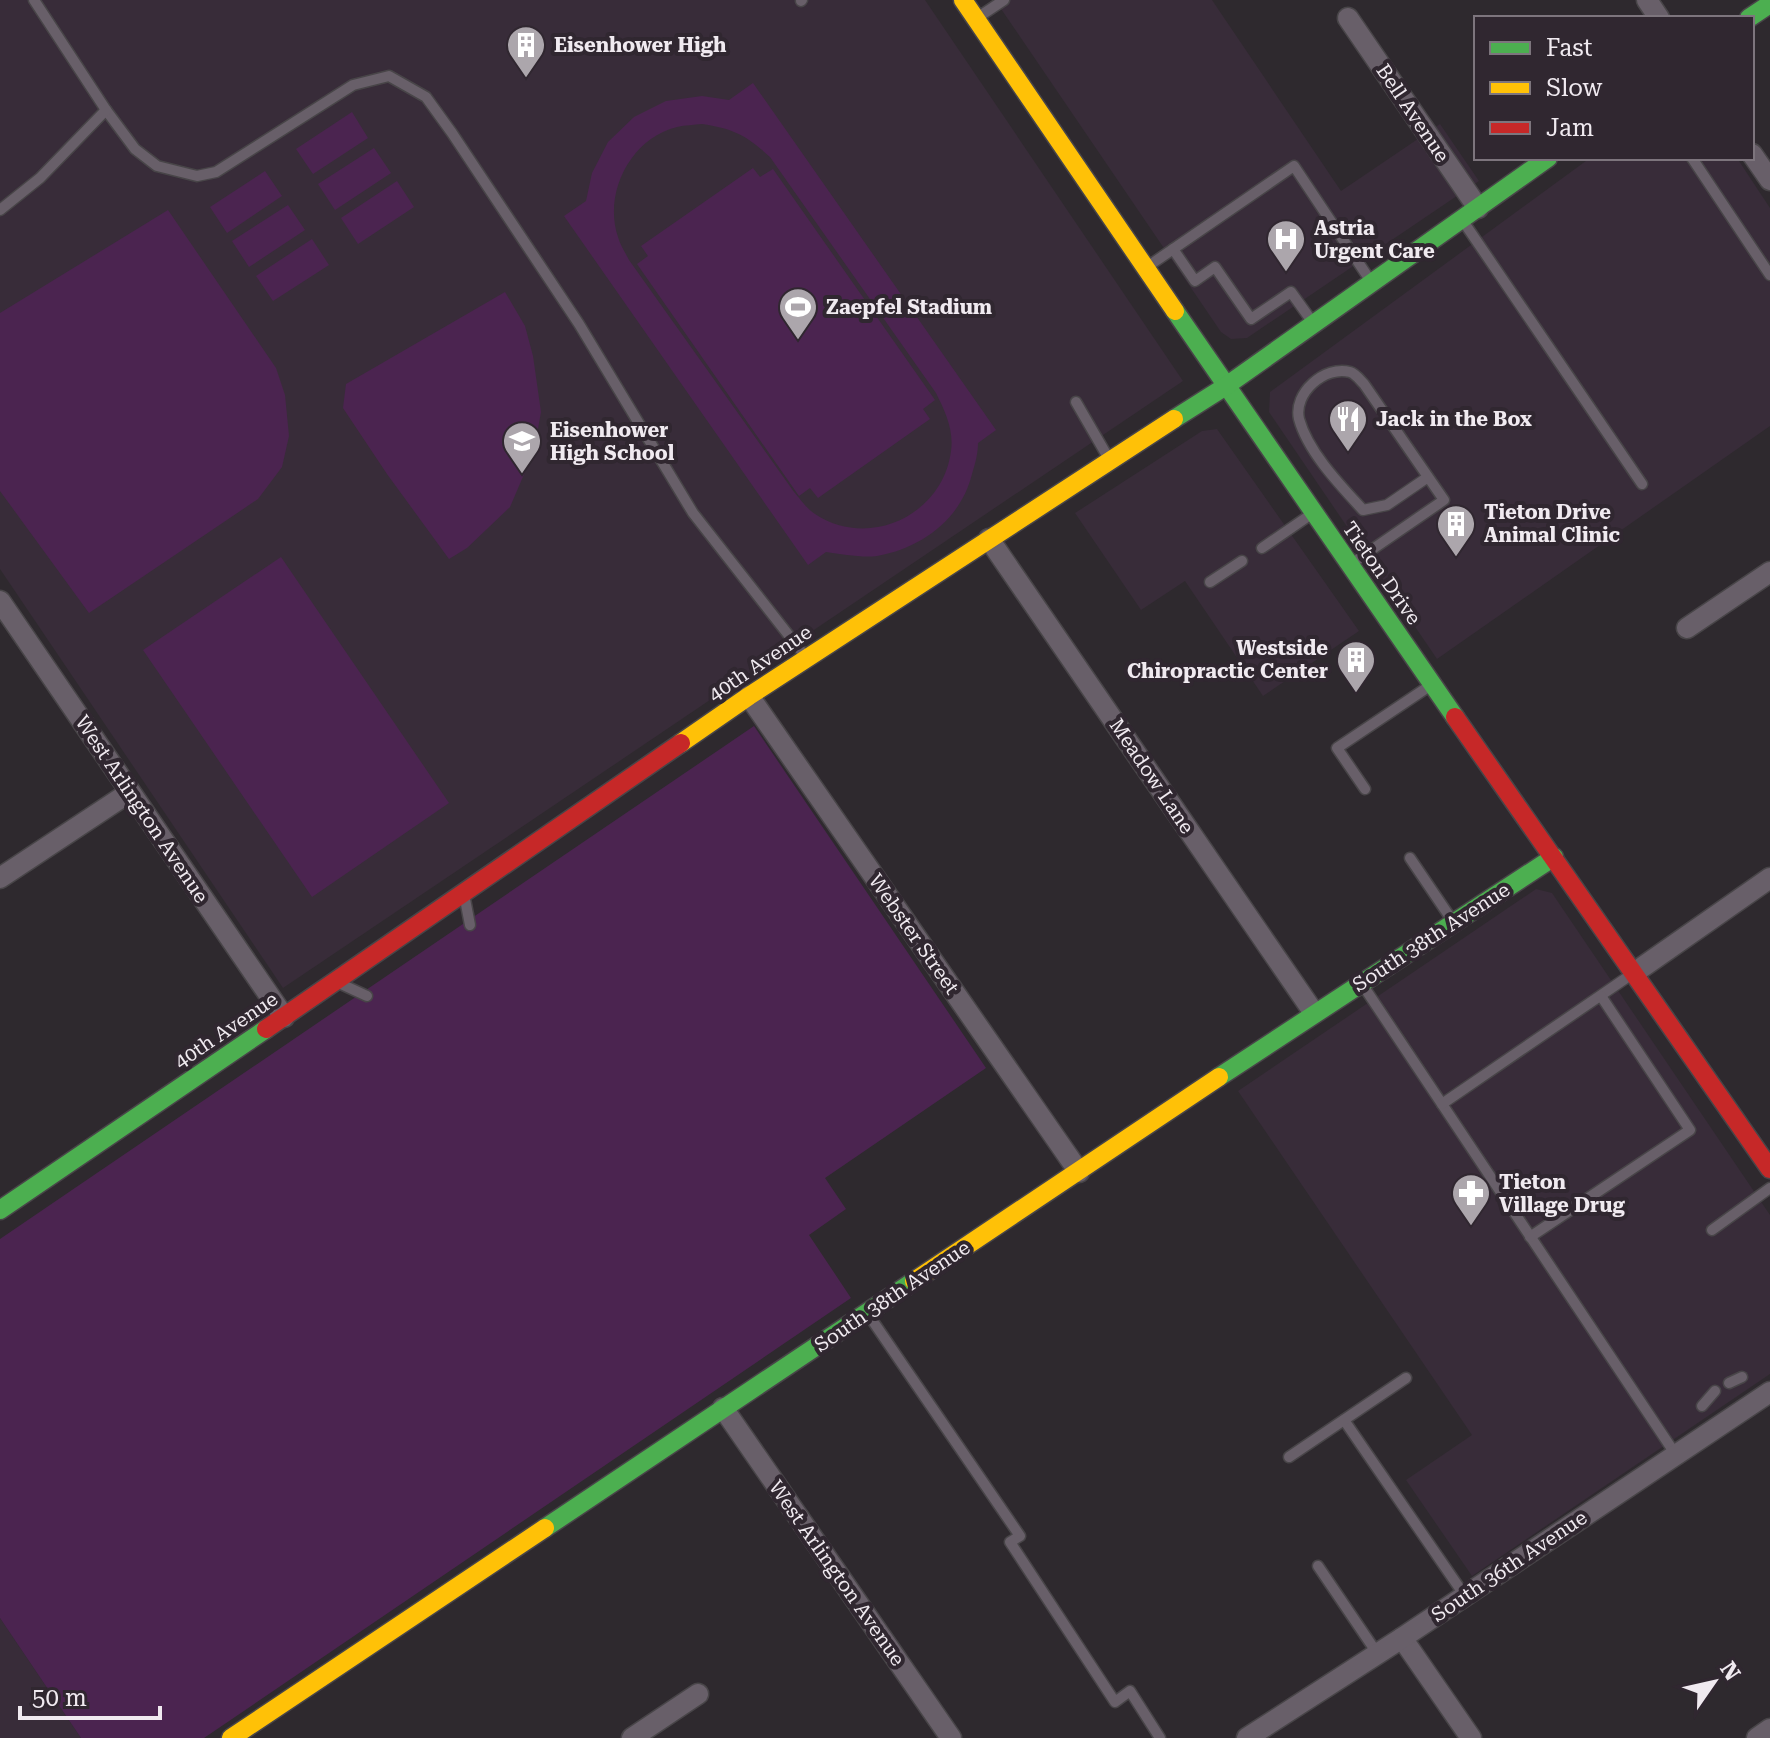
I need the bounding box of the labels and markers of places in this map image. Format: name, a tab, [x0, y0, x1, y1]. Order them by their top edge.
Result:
building icon: Eisenhower High	[505, 24, 547, 79]
place label: Eisenhower High	[554, 33, 727, 57]
place label: Astria Urgent Care	[1314, 216, 1435, 263]
hospital icon: Astria Urgent Care	[1265, 218, 1307, 273]
sports icon: Zaepfel Stadium	[777, 286, 819, 341]
place label: Zaepfel Stadium	[826, 295, 992, 319]
restaurant icon: Jack in the Box	[1327, 398, 1369, 453]
place label: Jack in the Box	[1376, 407, 1532, 431]
place label: Eisenhower High School	[550, 418, 675, 465]
school or university icon: Eisenhower High School	[501, 420, 543, 475]
place label: Tieton Drive Animal Clinic	[1484, 500, 1621, 547]
building icon: Tieton Drive Animal Clinic	[1435, 503, 1477, 558]
place label: Westside Chiropractic Center	[1127, 636, 1328, 683]
building icon: Westside Chiropractic Center	[1335, 639, 1377, 694]
place label: Tieton Village Drug	[1499, 1170, 1625, 1217]
pharmacy icon: Tieton Village Drug	[1450, 1172, 1492, 1227]

